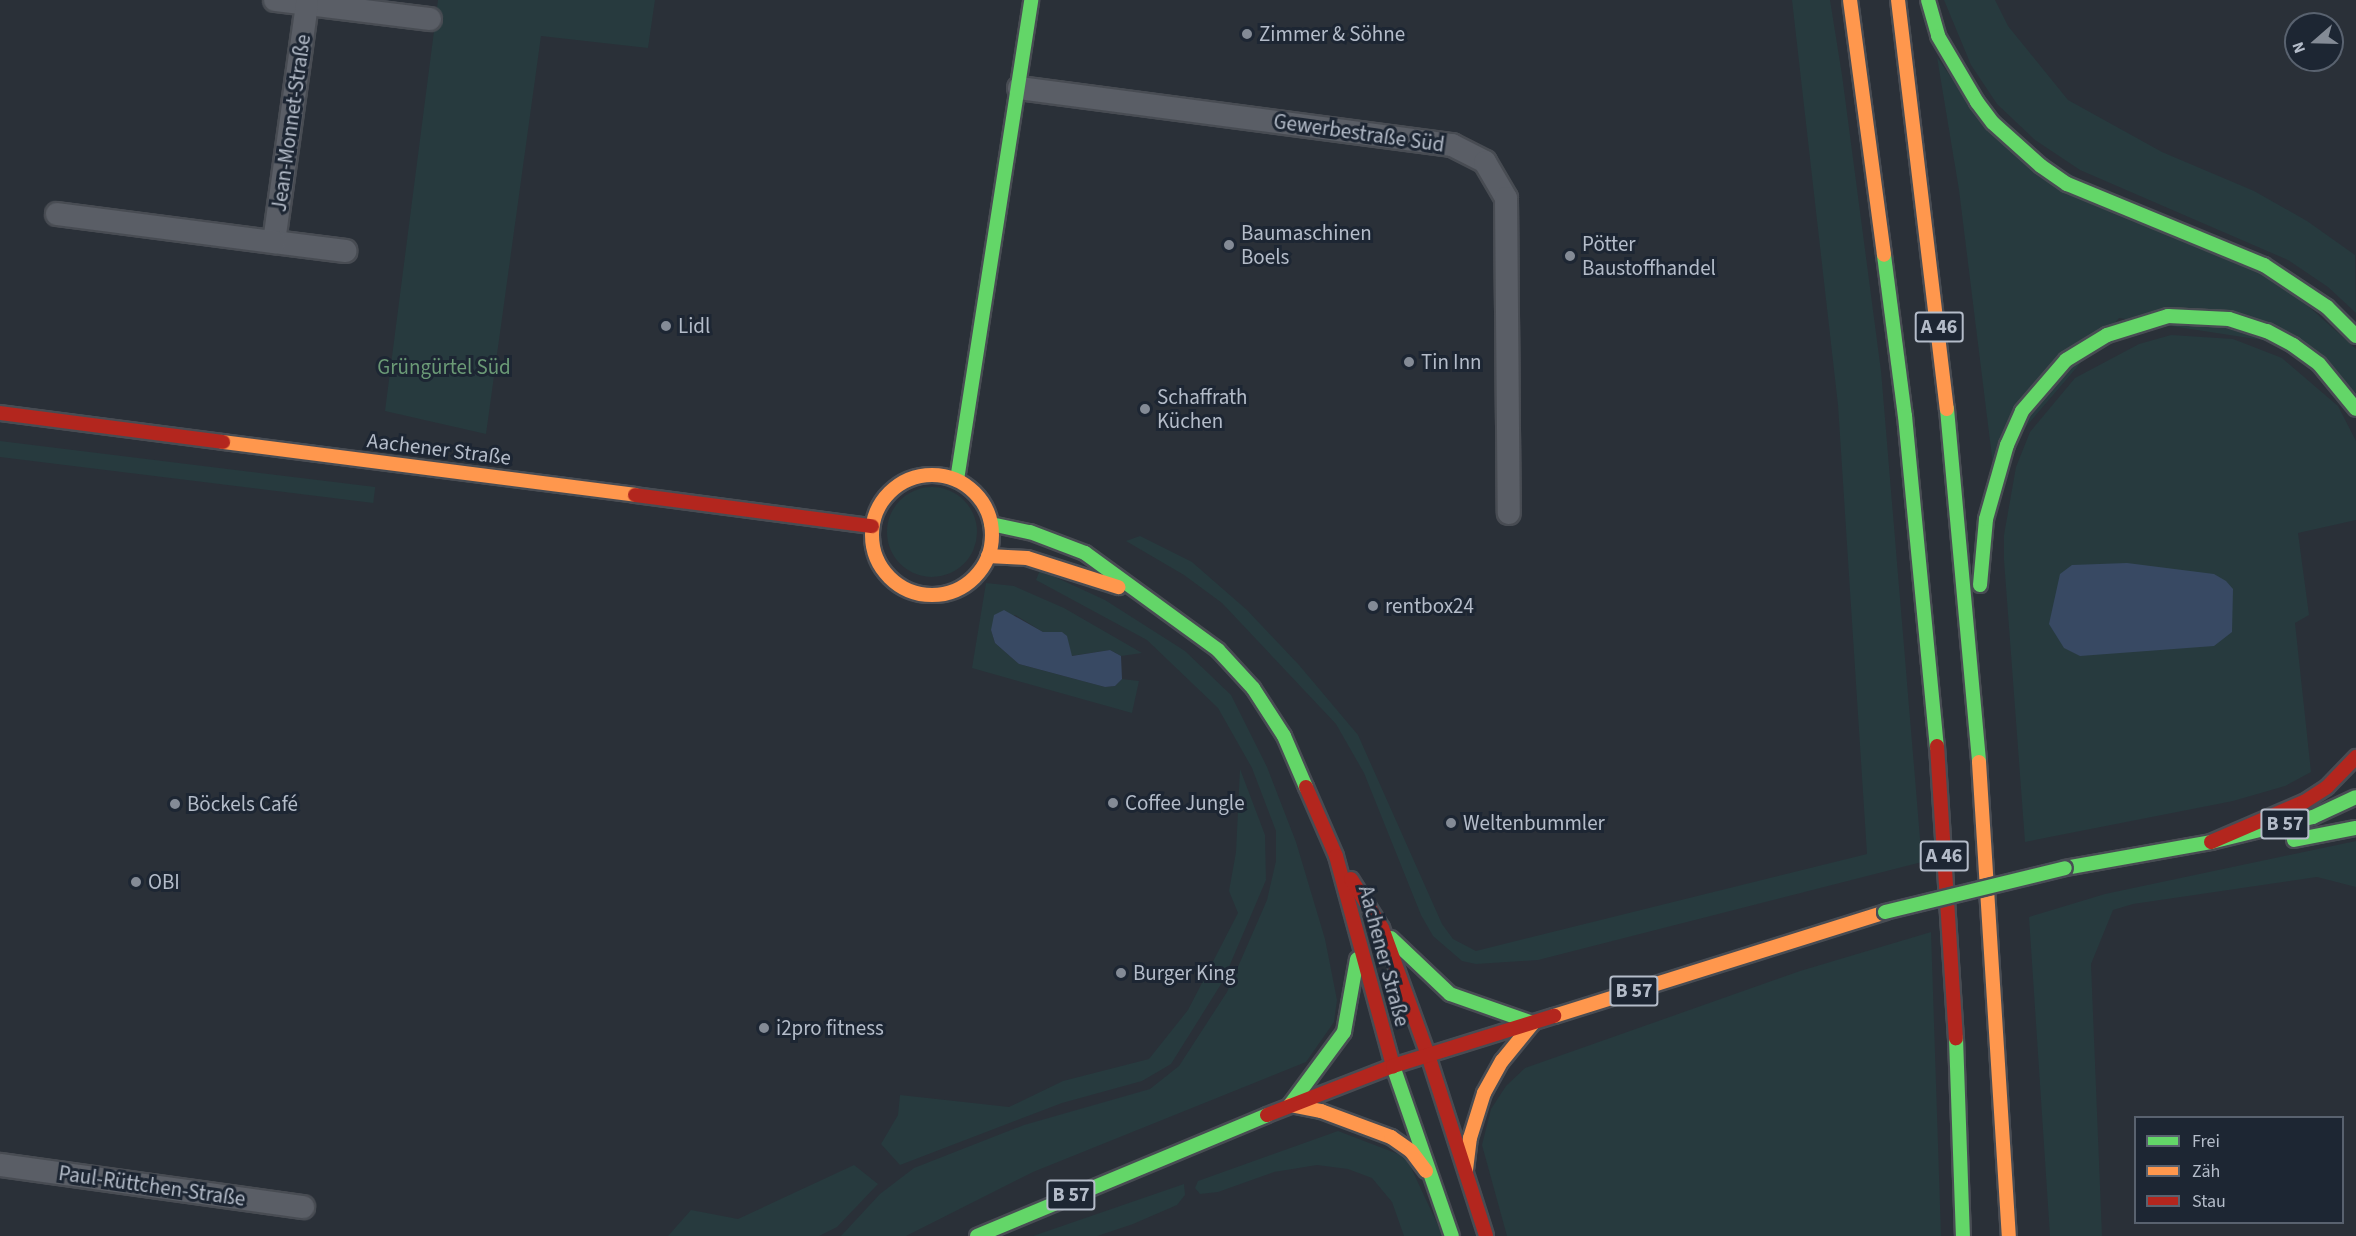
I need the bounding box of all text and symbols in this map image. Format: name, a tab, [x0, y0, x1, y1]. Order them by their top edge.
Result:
north arrow	[2284, 12, 2344, 72]
place label: Zimmer & Söhne	[1259, 21, 1405, 47]
marker: Zimmer & Söhne	[1240, 27, 1254, 41]
street label: Jean-Monnet-Straße	[266, 33, 316, 213]
text: N	[2287, 39, 2311, 56]
street label: Gewerbestraße Süd	[1272, 109, 1446, 157]
place label: Baumaschinen Boels	[1241, 220, 1372, 270]
place label: Pötter Baustoffhandel	[1582, 231, 1716, 281]
marker: Baumaschinen Boels	[1222, 238, 1236, 252]
marker: Pötter Baustoffhandel	[1563, 249, 1577, 263]
road number: A 46	[1914, 310, 1964, 344]
place label: Lidl	[678, 313, 710, 339]
marker: Lidl	[659, 319, 673, 333]
place label: Tin Inn	[1421, 349, 1482, 375]
park label: Grüngürtel Süd	[377, 354, 511, 380]
marker: Tin Inn	[1402, 355, 1416, 369]
place label: Schaffrath Küchen	[1157, 384, 1248, 434]
marker: Schaffrath Küchen	[1138, 402, 1152, 416]
street label: Aachener Straße	[366, 428, 512, 470]
place label: rentbox24	[1385, 593, 1474, 619]
marker: rentbox24	[1366, 599, 1380, 613]
place label: Coffee Jungle	[1125, 790, 1245, 816]
place label: Böckels Café	[187, 791, 298, 817]
marker: Coffee Jungle	[1106, 796, 1120, 810]
marker: Böckels Café	[168, 797, 182, 811]
road number: B 57	[2260, 807, 2310, 841]
place label: Weltenbummler	[1463, 810, 1605, 836]
marker: Weltenbummler	[1444, 816, 1458, 830]
road number: A 46	[1918, 839, 1970, 873]
place label: OBI	[148, 869, 180, 895]
marker: OBI	[129, 875, 143, 889]
street label: Aachener Straße	[1353, 883, 1415, 1029]
place label: Burger King	[1133, 960, 1235, 986]
marker: Burger King	[1114, 966, 1128, 980]
road number: B 57	[1608, 974, 1660, 1008]
place label: i2pro fitness	[776, 1015, 884, 1041]
marker: i2pro fitness	[757, 1021, 771, 1035]
legend	[2134, 1116, 2344, 1224]
text: Frei	[2192, 1129, 2220, 1154]
text: Zäh	[2192, 1159, 2220, 1184]
street label: Paul-Rüttchen-Straße	[57, 1160, 247, 1212]
road number: B 57	[1046, 1178, 1096, 1212]
text: Stau	[2192, 1189, 2226, 1214]

